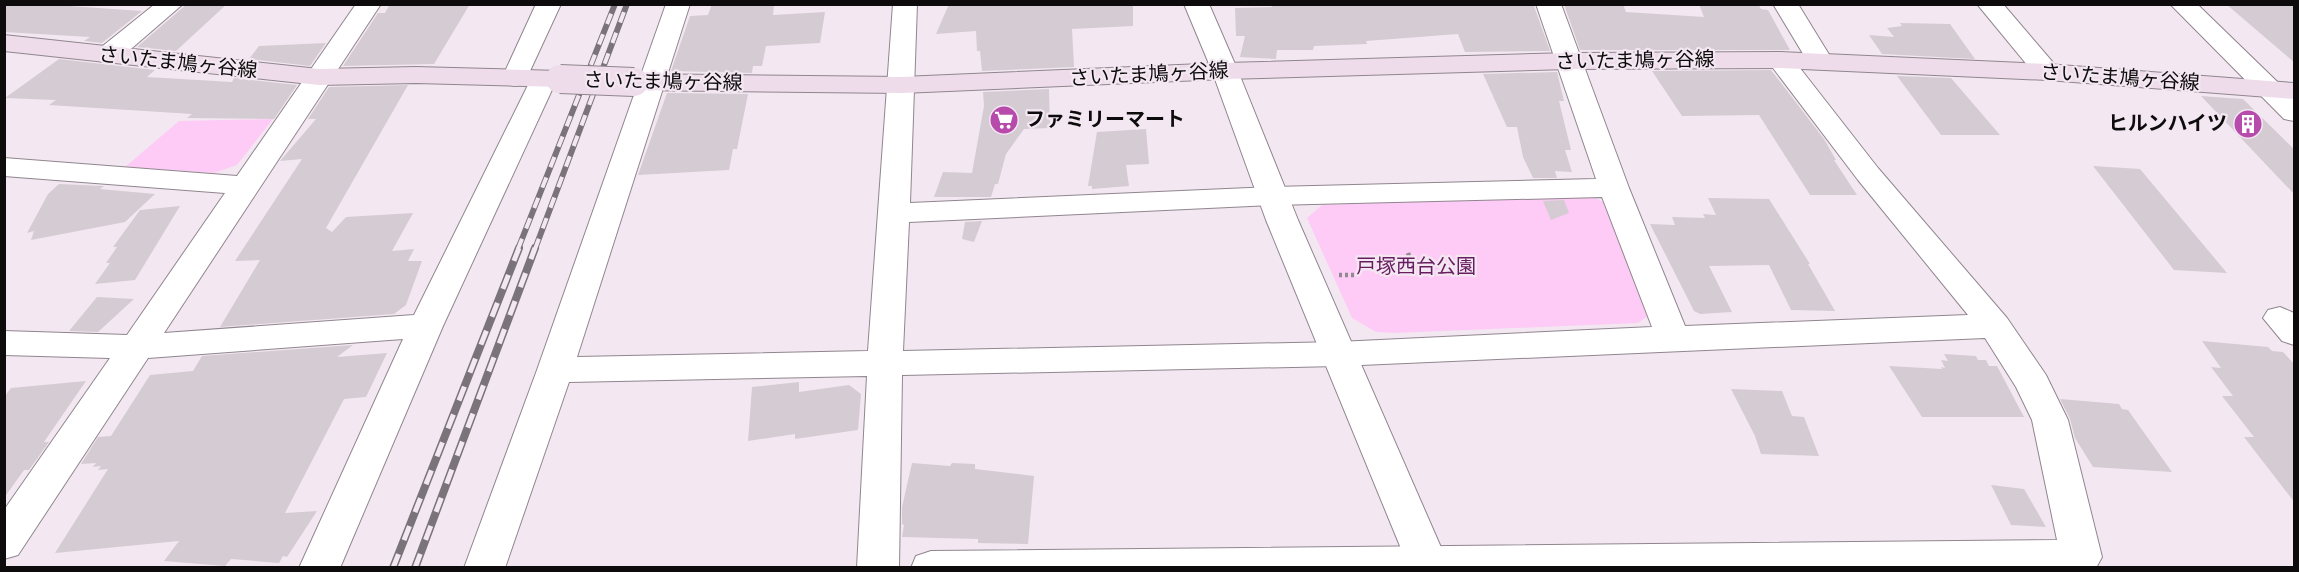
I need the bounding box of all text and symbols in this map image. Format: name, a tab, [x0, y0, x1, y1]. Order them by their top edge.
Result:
street label: さいたま鳩ヶ谷線	[97, 43, 259, 83]
street label: さいたま鳩ヶ谷線	[1555, 48, 1715, 74]
street label: さいたま鳩ヶ谷線	[1069, 59, 1229, 91]
street label: さいたま鳩ヶ谷線	[2040, 60, 2200, 96]
street label: さいたま鳩ヶ谷線	[583, 69, 743, 95]
supermarket icon: ファミリーマート	[988, 104, 1020, 136]
place label: ファミリーマート	[1025, 108, 1185, 132]
building icon: ヒルンハイツ	[2232, 108, 2264, 140]
place label: ヒルンハイツ	[2108, 112, 2227, 136]
park label: 戸塚西台公園	[1356, 255, 1476, 279]

